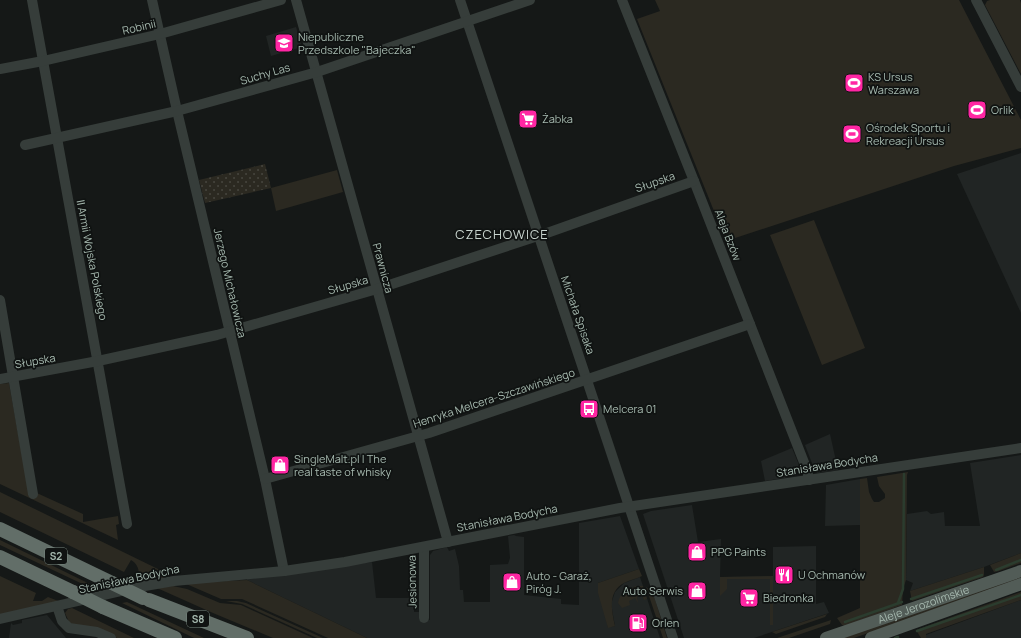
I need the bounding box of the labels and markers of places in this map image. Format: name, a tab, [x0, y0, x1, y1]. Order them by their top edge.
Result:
place label: Niepubliczne Przedszkole "Bajeczka"	[298, 29, 416, 57]
school or university icon: Niepubliczne Przedszkole "Bajeczka"	[273, 32, 295, 54]
place label: KS Ursus Warszawa	[868, 69, 919, 97]
sports icon: KS Ursus Warszawa	[843, 72, 865, 94]
sports icon: Orlik	[966, 99, 988, 121]
place label: Orlik	[991, 102, 1014, 117]
supermarket icon: Żabka	[517, 108, 539, 130]
place label: Żabka	[542, 111, 573, 126]
place label: Ośrodek Sportu i Rekreacji Ursus	[866, 120, 950, 148]
sports icon: Ośrodek Sportu i Rekreacji Ursus	[841, 123, 863, 145]
bus stop icon: Melcera 01	[578, 398, 600, 420]
place label: Melcera 01	[603, 401, 657, 416]
place label: SingleMalt.pl | The real taste of whisky	[294, 451, 392, 479]
shop icon: SingleMalt.pl | The real taste of whisky	[269, 454, 291, 476]
shop icon: PPG Paints	[686, 541, 708, 563]
place label: PPG Paints	[711, 544, 766, 559]
restaurant icon: U Ochmanów	[773, 564, 795, 586]
place label: U Ochmanów	[798, 567, 866, 582]
place label: Auto - Garaż, Piróg J.	[526, 568, 592, 596]
shop icon: Auto - Garaż, Piróg J.	[501, 571, 523, 593]
shop icon: Auto Serwis	[686, 580, 708, 602]
place label: Auto Serwis	[623, 583, 683, 598]
supermarket icon: Biedronka	[738, 587, 760, 609]
place label: Biedronka	[763, 590, 814, 605]
fuel station icon: Orlen	[627, 612, 649, 634]
place label: Orlen	[652, 615, 679, 630]

